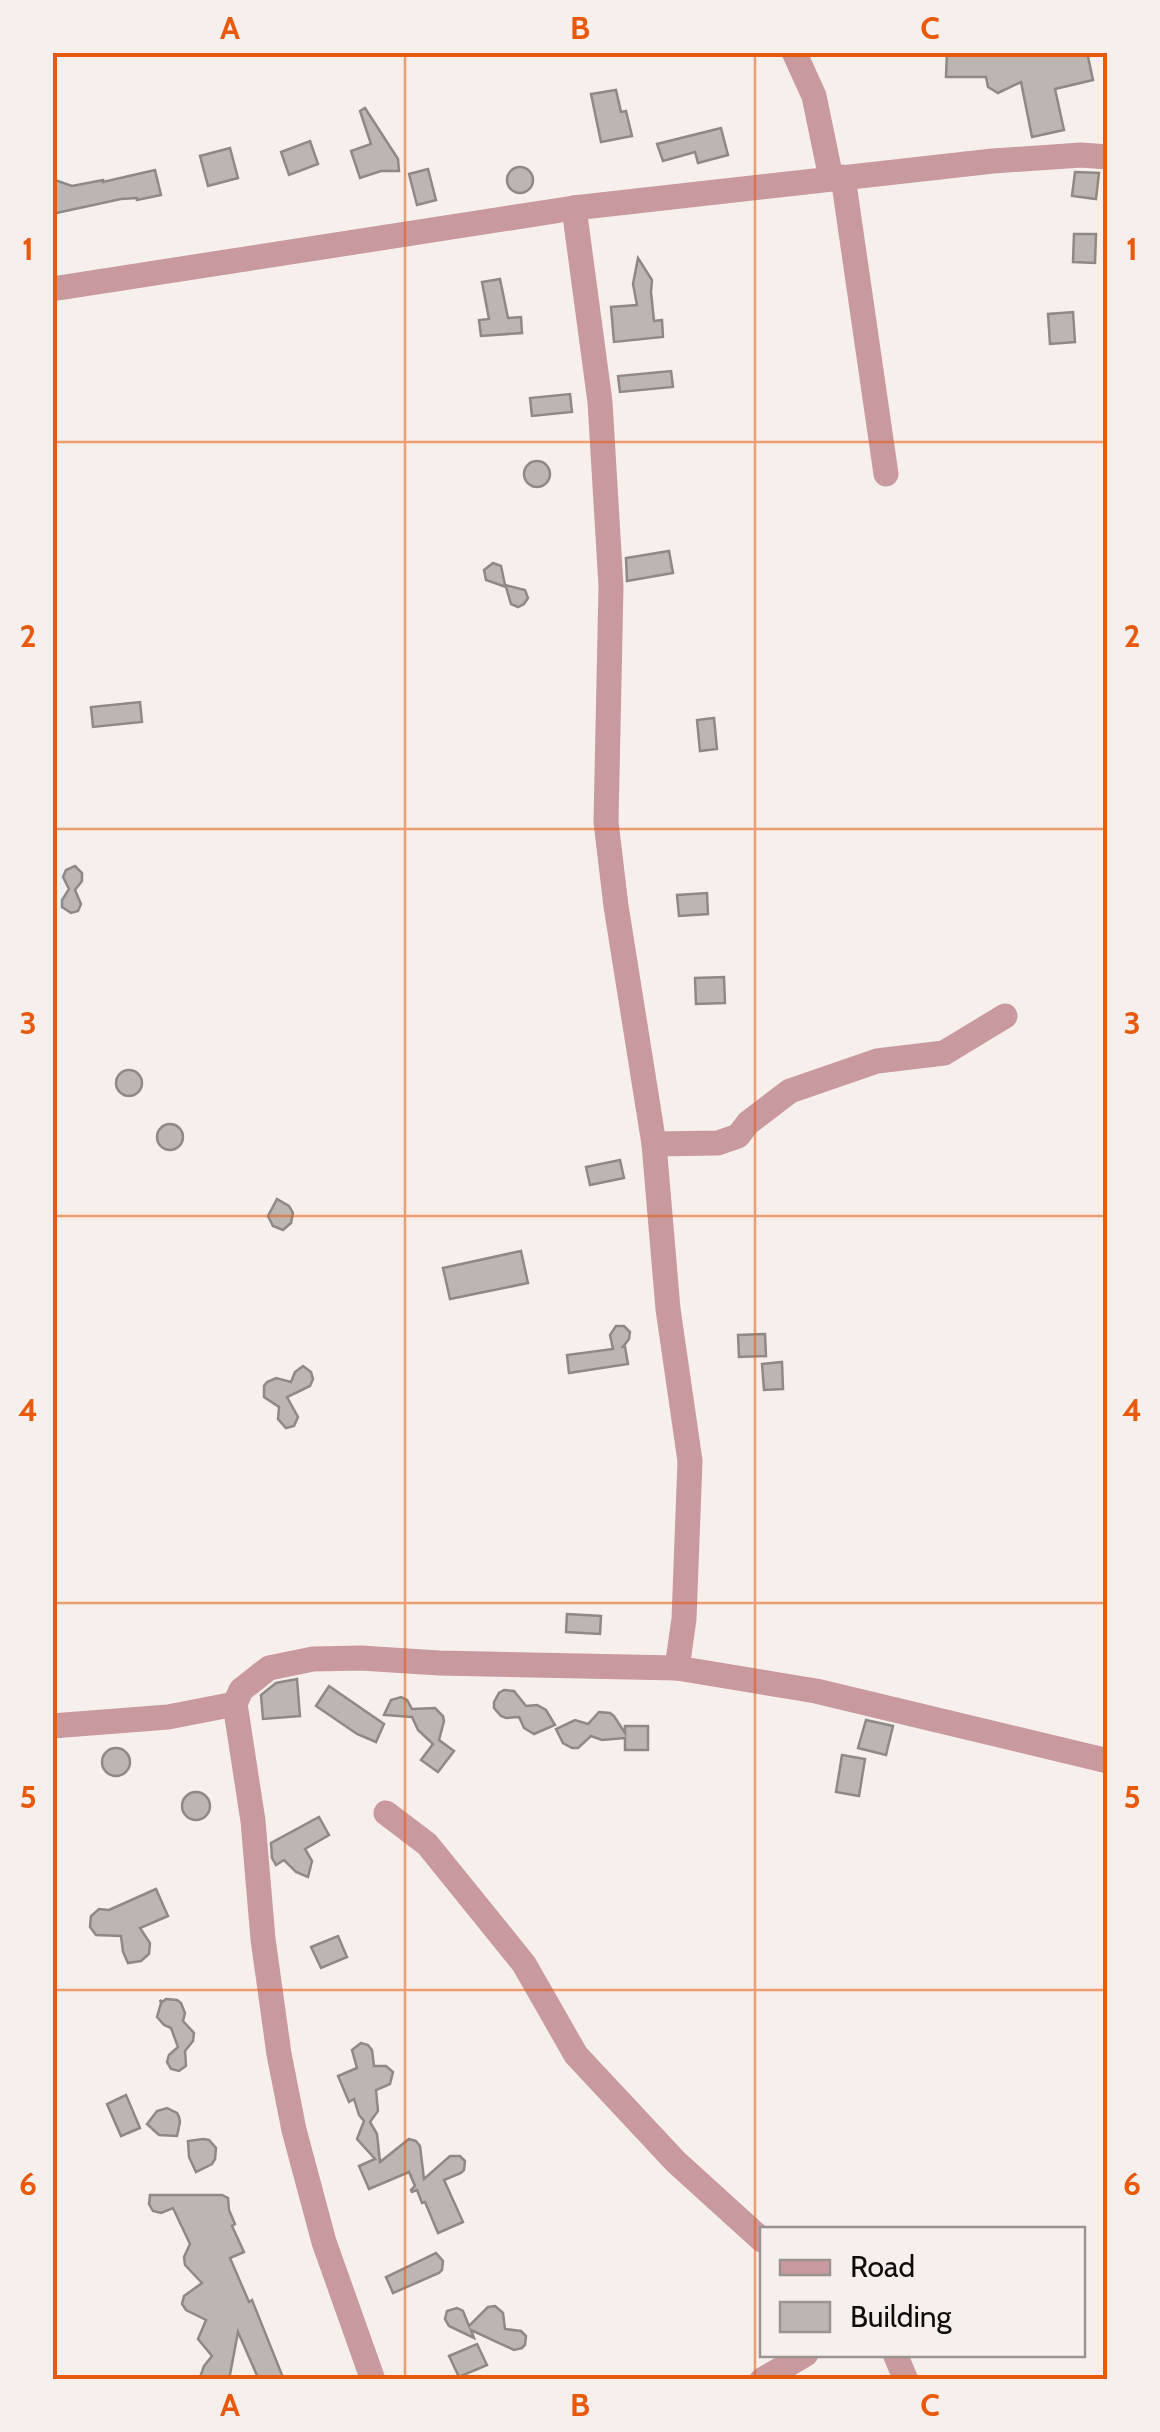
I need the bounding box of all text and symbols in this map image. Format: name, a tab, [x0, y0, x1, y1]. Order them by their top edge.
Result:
text: A	[220, 8, 240, 47]
text: B	[570, 8, 590, 47]
text: C	[920, 8, 940, 47]
text: 1	[22, 229, 34, 268]
text: 1	[1126, 229, 1138, 268]
text: 2	[20, 616, 36, 655]
text: 2	[1124, 616, 1140, 655]
text: 3	[19, 1003, 37, 1042]
text: 3	[1123, 1003, 1141, 1042]
text: 4	[18, 1390, 38, 1429]
text: 4	[1122, 1390, 1142, 1429]
text: 5	[19, 1777, 37, 1816]
text: 5	[1123, 1777, 1141, 1816]
text: 6	[19, 2164, 37, 2203]
text: 6	[1123, 2164, 1141, 2203]
legend	[760, 2227, 1085, 2357]
text: Road	[850, 2248, 915, 2285]
text: Building	[850, 2298, 953, 2335]
text: A	[220, 2385, 240, 2424]
text: B	[570, 2385, 590, 2424]
text: C	[920, 2385, 940, 2424]

